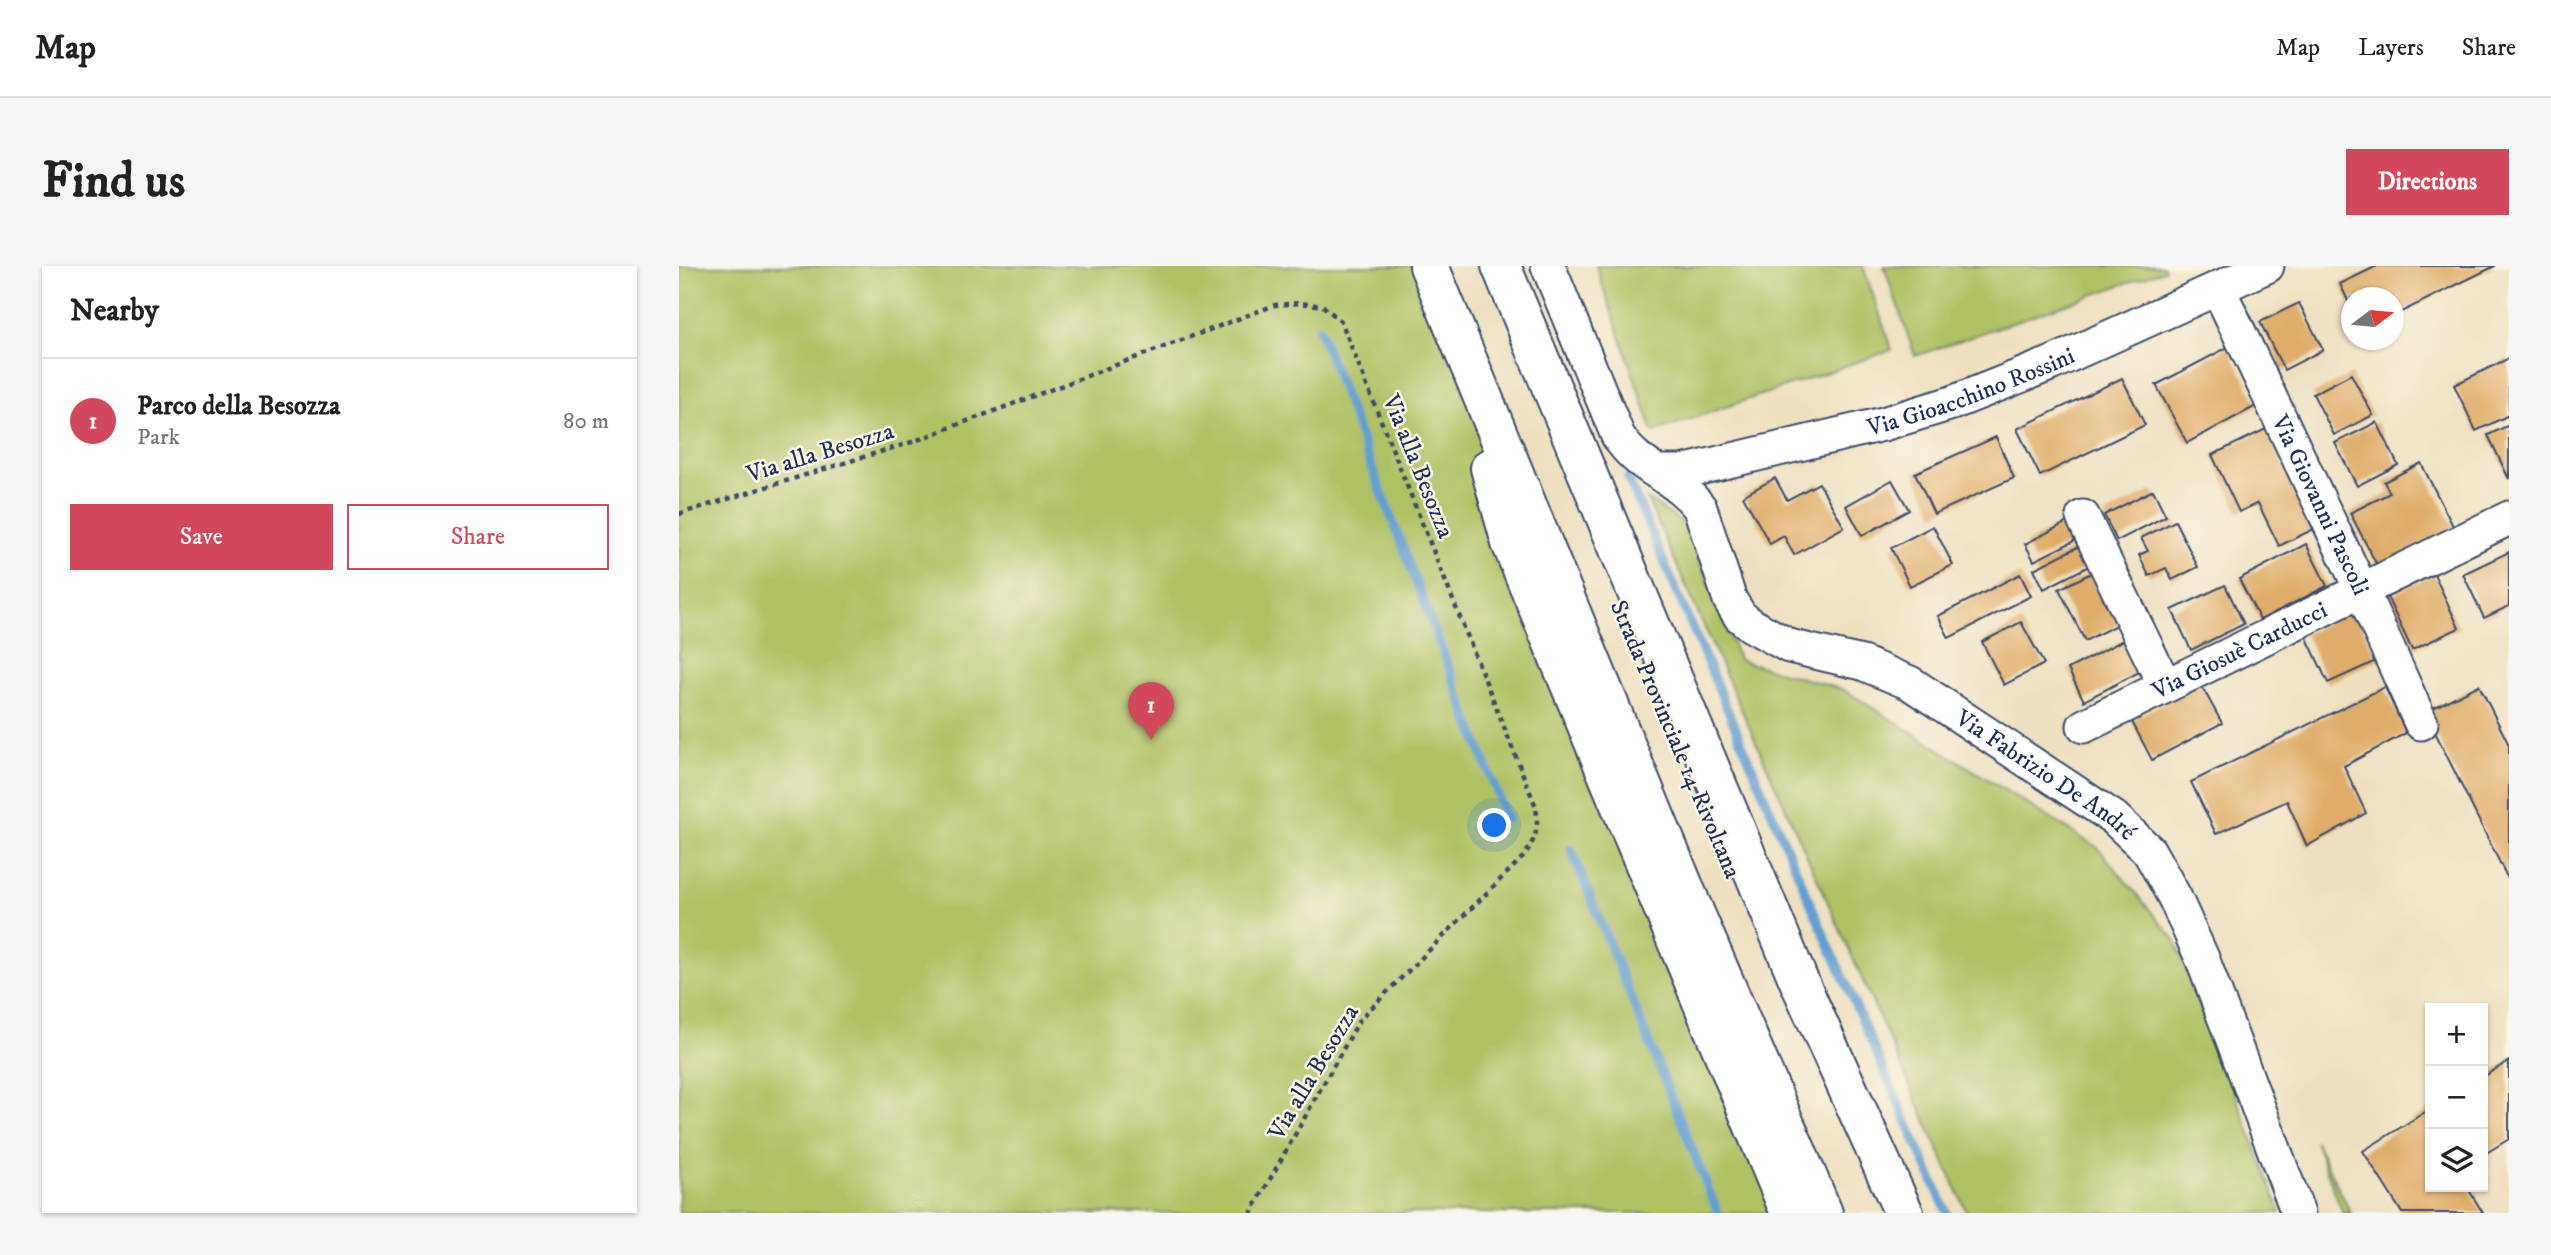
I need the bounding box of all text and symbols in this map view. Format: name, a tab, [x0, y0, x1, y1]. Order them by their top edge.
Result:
text: Map	[35, 28, 96, 69]
text: Map	[2276, 33, 2320, 63]
text: Layers	[2358, 33, 2424, 63]
text: Share	[2462, 33, 2516, 63]
button: Directions	[2346, 149, 2509, 215]
text: Find us	[42, 151, 185, 213]
north arrow	[2341, 287, 2404, 350]
text: Nearby	[70, 293, 159, 330]
street label: Via Gioacchino Rossini	[1863, 341, 2079, 444]
street label: Via alla Besozza	[1375, 389, 1461, 543]
text: Parco della Besozza	[137, 390, 340, 423]
text: 1	[89, 407, 97, 436]
text: 80 m	[563, 407, 609, 436]
street label: Via Giovanni Pascoli	[2264, 409, 2376, 600]
street label: Via alla Besozza	[742, 416, 898, 490]
text: Park	[137, 423, 180, 452]
button: Save	[70, 504, 333, 570]
button: Share	[347, 504, 609, 570]
street label: Via Giosuè Carducci	[2146, 595, 2332, 707]
street label: Strada Provinciale 14 Rivoltana	[1603, 596, 1748, 884]
pin: 1	[1128, 682, 1174, 740]
street label: Via Fabrizio De André	[1949, 703, 2142, 847]
your location	[1477, 808, 1511, 842]
street label: Via alla Besozza	[1261, 999, 1366, 1146]
map controls	[2425, 1003, 2488, 1192]
button: +	[2425, 1003, 2488, 1066]
button: −	[2425, 1066, 2488, 1129]
button: layers	[2425, 1129, 2488, 1192]

